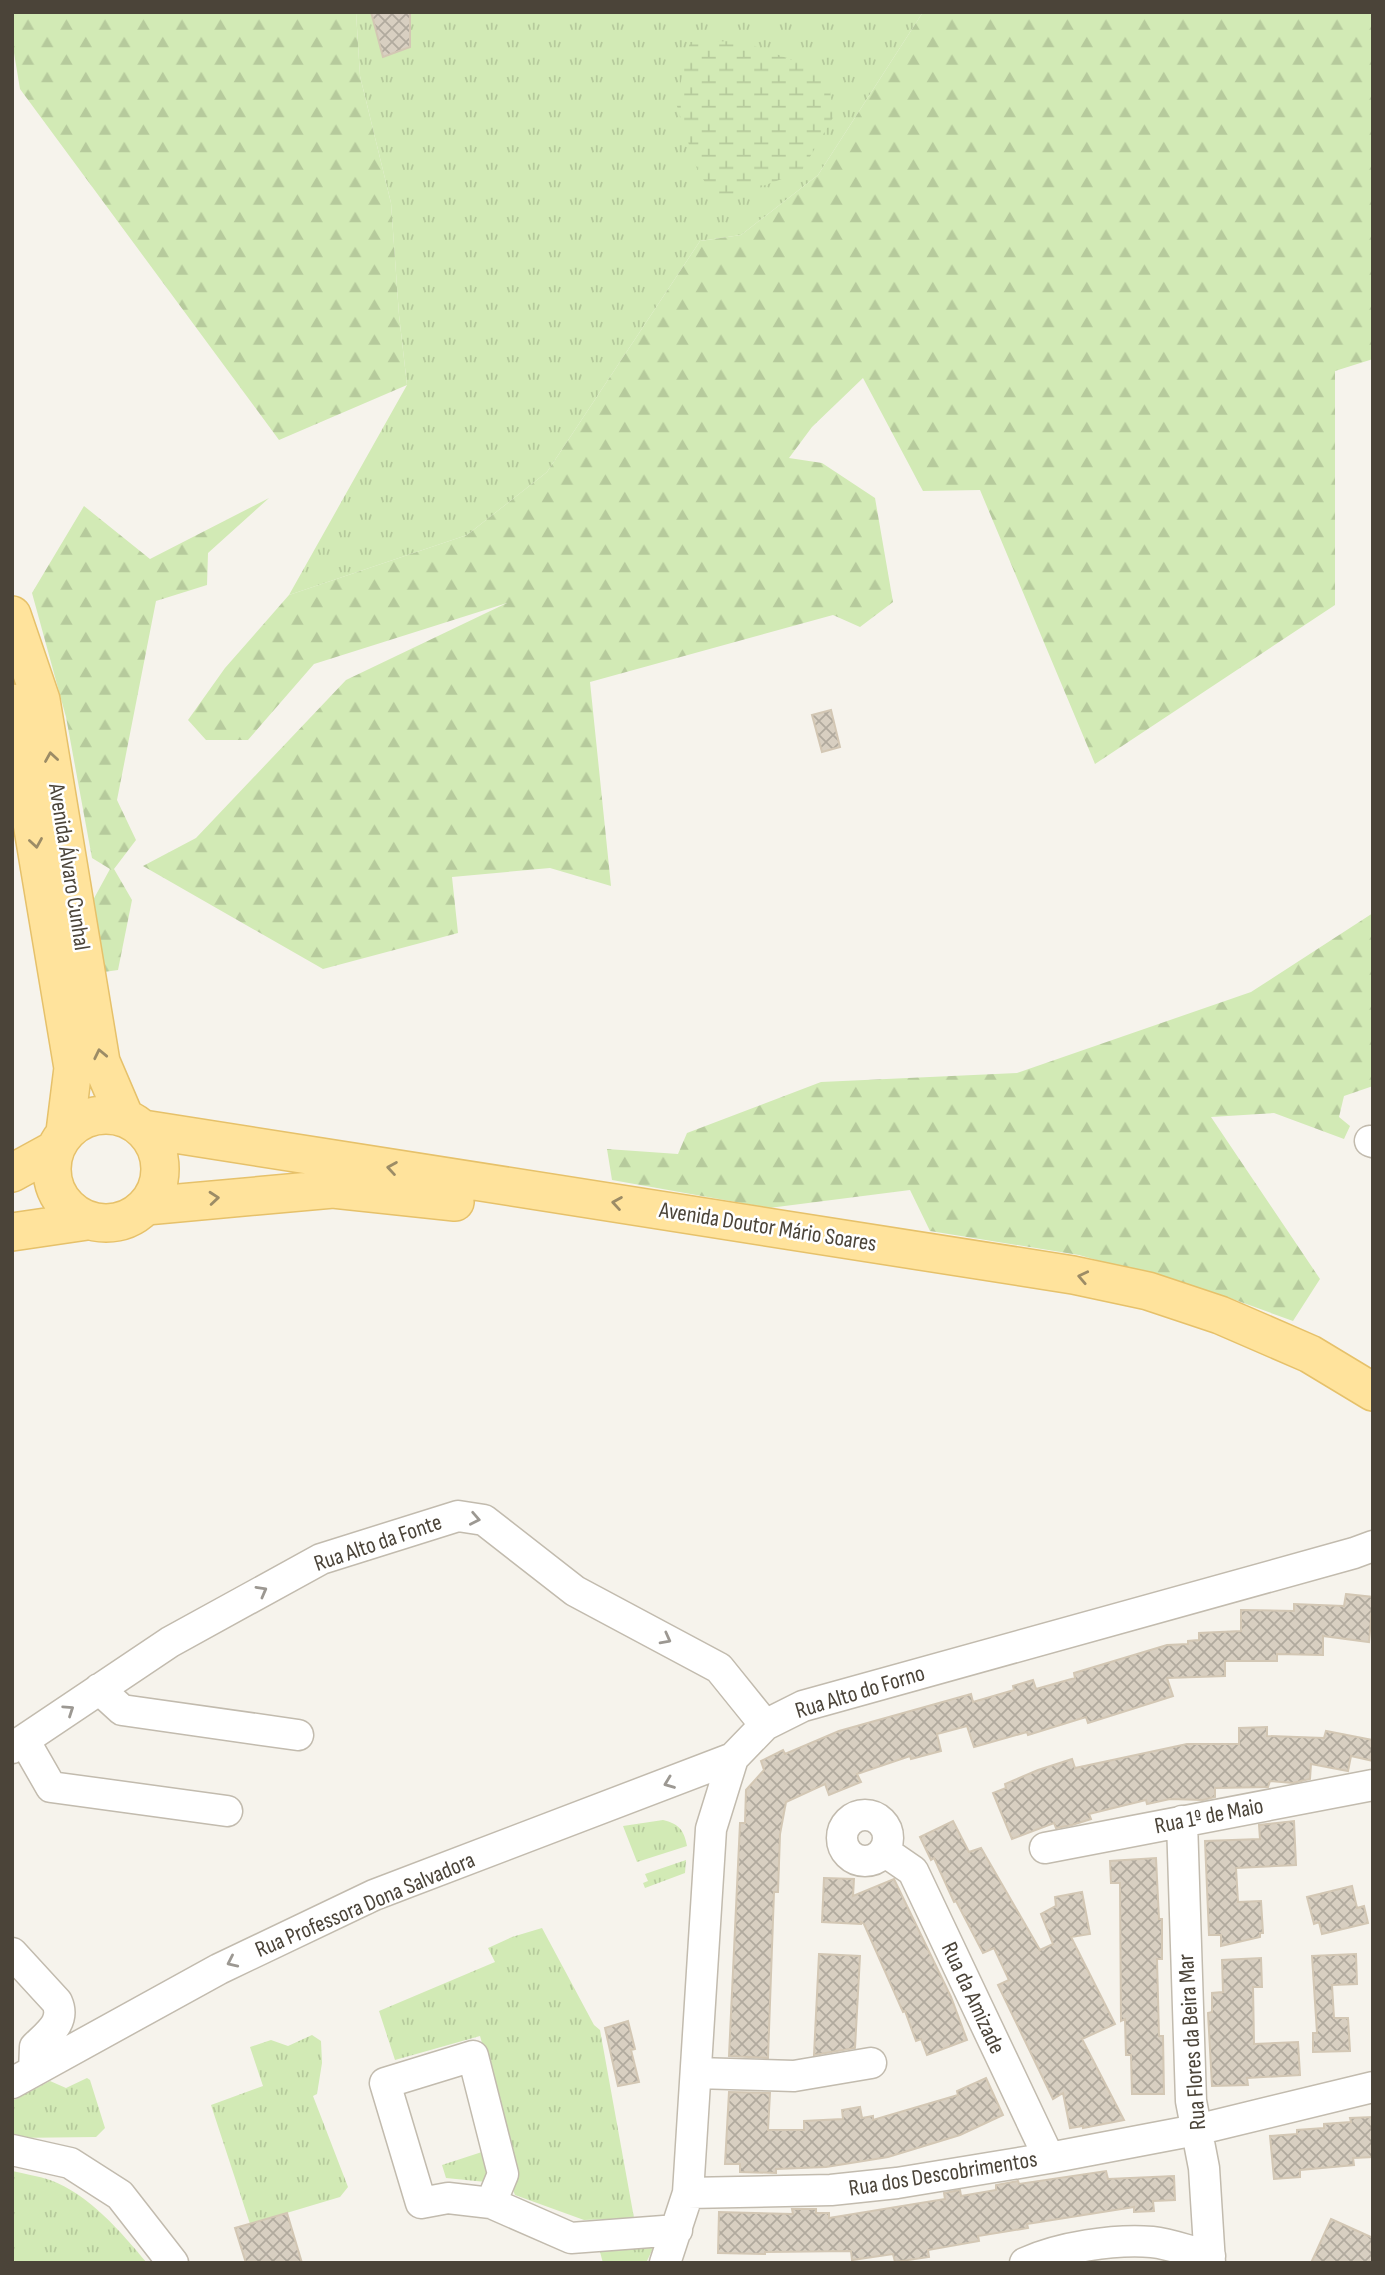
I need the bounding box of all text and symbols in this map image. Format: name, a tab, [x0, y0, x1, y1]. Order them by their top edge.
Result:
one-way arrow	[44, 752, 59, 763]
street label: Avenida Álvaro Cunhal	[42, 781, 96, 952]
one-way arrow	[28, 837, 43, 848]
one-way arrow	[94, 1048, 109, 1060]
one-way arrow	[386, 1161, 398, 1176]
one-way arrow	[209, 1191, 220, 1206]
one-way arrow	[611, 1196, 623, 1211]
street label: Avenida Doutor Mário Soares	[656, 1196, 879, 1258]
one-way arrow	[1077, 1271, 1089, 1286]
street label: Rua Alto da Fonte	[310, 1508, 446, 1578]
one-way arrow	[468, 1511, 480, 1526]
one-way arrow	[255, 1586, 268, 1599]
one-way arrow	[659, 1631, 671, 1645]
street label: Rua Alto do Forno	[792, 1659, 928, 1725]
one-way arrow	[61, 1705, 74, 1718]
one-way arrow	[664, 1774, 676, 1788]
street label: Rua 1º de Maio	[1152, 1792, 1266, 1840]
street label: Rua Professora Dona Salvadora	[251, 1846, 479, 1964]
street label: Rua da Amizade	[935, 1938, 1011, 2058]
street label: Rua Flores da Beira Mar	[1172, 1953, 1212, 2131]
one-way arrow	[227, 1954, 239, 1968]
street label: Rua dos Descobrimentos	[847, 2145, 1039, 2203]

